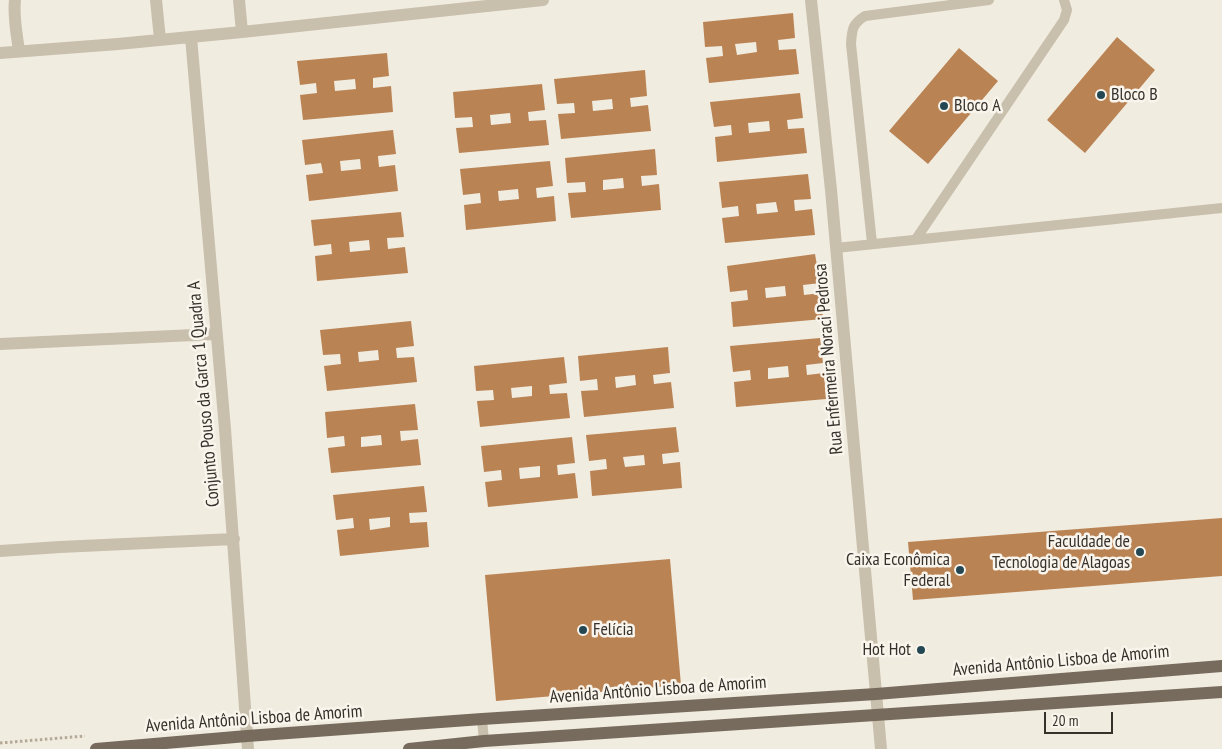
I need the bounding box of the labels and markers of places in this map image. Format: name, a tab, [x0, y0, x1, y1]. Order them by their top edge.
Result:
place label: Bloco B	[1111, 84, 1158, 106]
marker: Bloco B	[1095, 89, 1107, 101]
place label: Bloco A	[954, 95, 1001, 117]
marker: Bloco A	[938, 100, 950, 112]
place label: Faculdade de Tecnologia de Alagoas	[992, 531, 1130, 574]
marker: Faculdade de Tecnologia de Alagoas	[1134, 546, 1146, 558]
place label: Caixa Econômica Federal	[846, 549, 950, 592]
marker: Caixa Econômica Federal	[954, 564, 966, 576]
place label: Felícia	[593, 619, 633, 641]
marker: Felícia	[577, 624, 589, 636]
place label: Hot Hot	[862, 639, 911, 661]
marker: Hot Hot	[915, 644, 927, 656]

